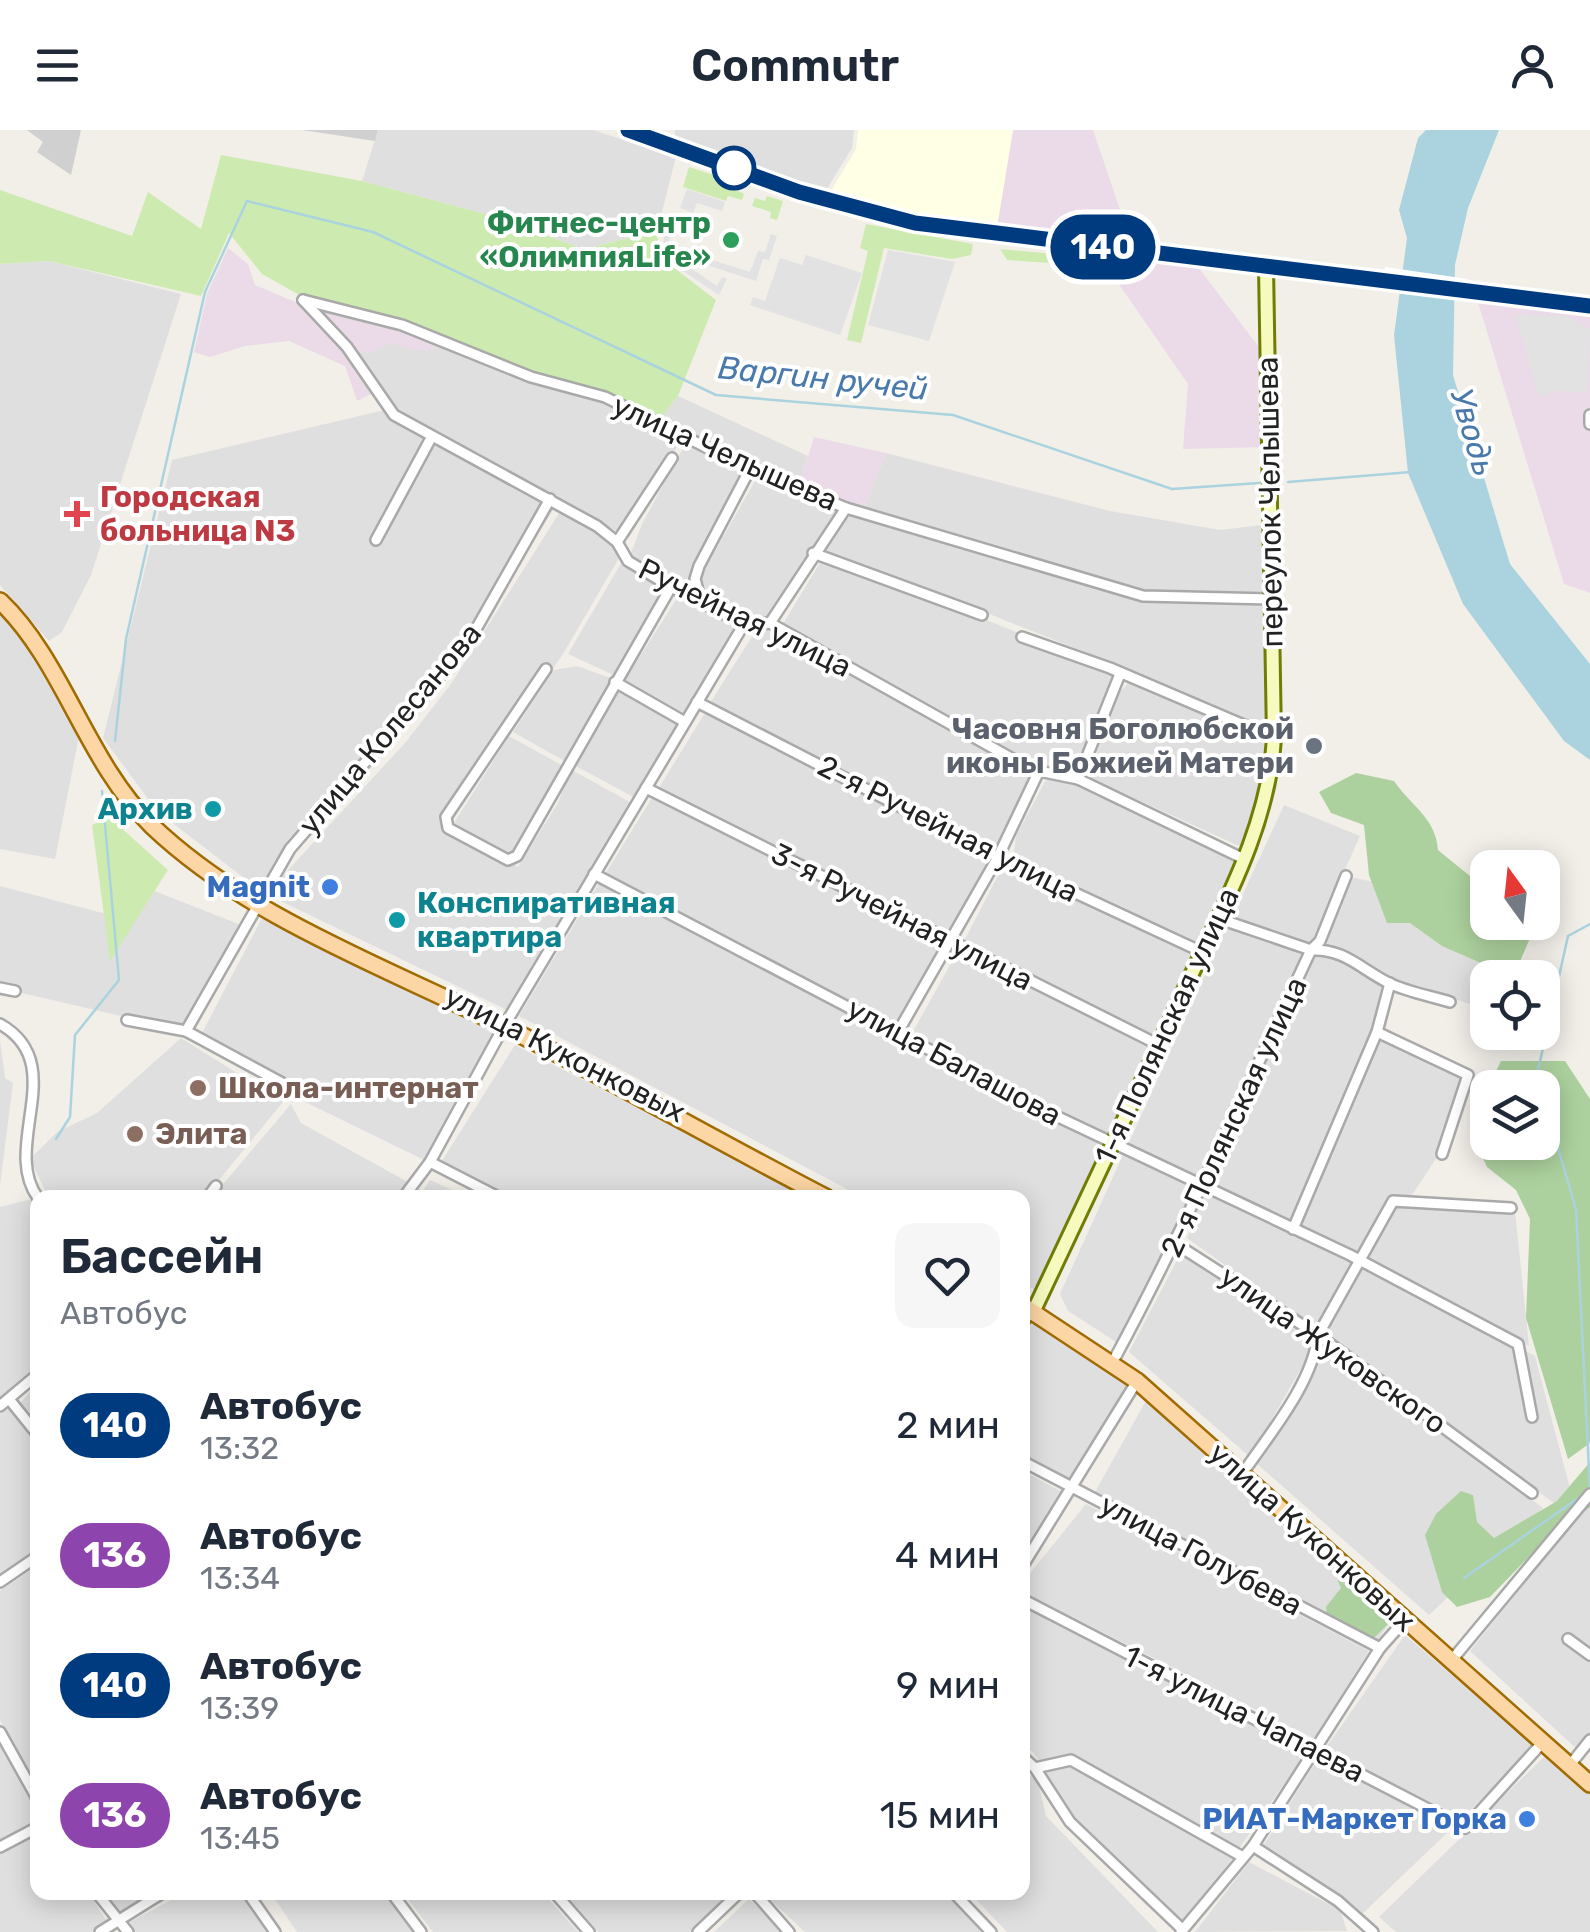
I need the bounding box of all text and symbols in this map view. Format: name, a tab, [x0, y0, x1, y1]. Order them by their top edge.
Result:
icon: menu	[30, 38, 85, 93]
icon: person	[1505, 38, 1560, 93]
text: Commutr	[691, 39, 899, 92]
unlabelled marker	[713, 147, 755, 189]
place label: Фитнес-центр «ОлимпияLife»	[480, 205, 711, 275]
line badge: 140	[1046, 214, 1160, 280]
text: 140	[1070, 226, 1136, 268]
marker: Фитнес-центр «ОлимпияLife»	[720, 229, 742, 251]
water label: Варгин ручей	[716, 348, 930, 408]
street label: переулок Челышева	[1249, 356, 1291, 648]
water label: Уводь	[1443, 384, 1503, 480]
street label: улица Челышева	[607, 387, 843, 519]
place label: Городская больница N3	[100, 479, 295, 549]
marker: Городская больница N3	[64, 501, 90, 527]
street label: Ручейная улица	[633, 551, 857, 685]
street label: улица Колесанова	[291, 616, 489, 842]
place label: Часовня Боголюбской иконы Божией Матери	[946, 711, 1294, 781]
marker: Часовня Боголюбской иконы Божией Матери	[1303, 735, 1325, 757]
street label: 2-я Ручейная улица	[812, 748, 1084, 910]
place label: Архив	[98, 791, 193, 827]
marker: Архив	[202, 798, 224, 820]
street label: 3-я Ручейная улица	[765, 836, 1039, 998]
north arrow	[1470, 850, 1560, 940]
map controls	[1470, 850, 1560, 1160]
place label: Magnit	[207, 869, 310, 905]
marker: Magnit	[319, 876, 341, 898]
street label: 1-я Полянская улица	[1087, 882, 1247, 1170]
place label: Конспиративная квартира	[417, 885, 676, 955]
marker: Конспиративная квартира	[386, 909, 408, 931]
button: locate	[1470, 960, 1560, 1050]
street label: 2-я Полянская улица	[1153, 971, 1315, 1263]
street label: улица Куконковых	[439, 978, 691, 1130]
street label: улица Балашова	[841, 990, 1067, 1134]
place label: Школа-интернат	[218, 1070, 479, 1106]
button: layers	[1470, 1070, 1560, 1160]
marker: Школа-интернат	[187, 1077, 209, 1099]
place label: Элита	[155, 1116, 247, 1152]
marker: Элита	[124, 1123, 146, 1145]
button: heart	[895, 1223, 1000, 1328]
text: Бассейн	[60, 1228, 263, 1285]
street label: улица Жуковского	[1213, 1258, 1453, 1442]
text: Автобус	[60, 1294, 187, 1332]
text: Автобус	[200, 1383, 362, 1429]
text: 2 мин	[896, 1402, 1000, 1448]
text: 140	[82, 1404, 148, 1446]
text: 13:32	[200, 1429, 279, 1467]
street label: улица Куконковых	[1201, 1435, 1423, 1639]
street label: улица Голубева	[1094, 1487, 1308, 1623]
text: Автобус	[200, 1513, 362, 1559]
text: 4 мин	[895, 1532, 1000, 1578]
text: 136	[83, 1534, 147, 1576]
text: 13:34	[200, 1559, 280, 1597]
street label: 1-я улица Чапаева	[1118, 1638, 1370, 1790]
text: Автобус	[200, 1643, 362, 1689]
text: 9 мин	[896, 1662, 1000, 1708]
text: 140	[82, 1664, 148, 1706]
text: 13:39	[200, 1689, 279, 1727]
text: Автобус	[200, 1773, 362, 1819]
text: 15 мин	[880, 1792, 1000, 1838]
text: 136	[83, 1794, 147, 1836]
place label: РИАТ-Маркет Горка	[1202, 1801, 1507, 1837]
marker: РИАТ-Маркет Горка	[1516, 1808, 1538, 1830]
text: 13:45	[200, 1819, 280, 1857]

